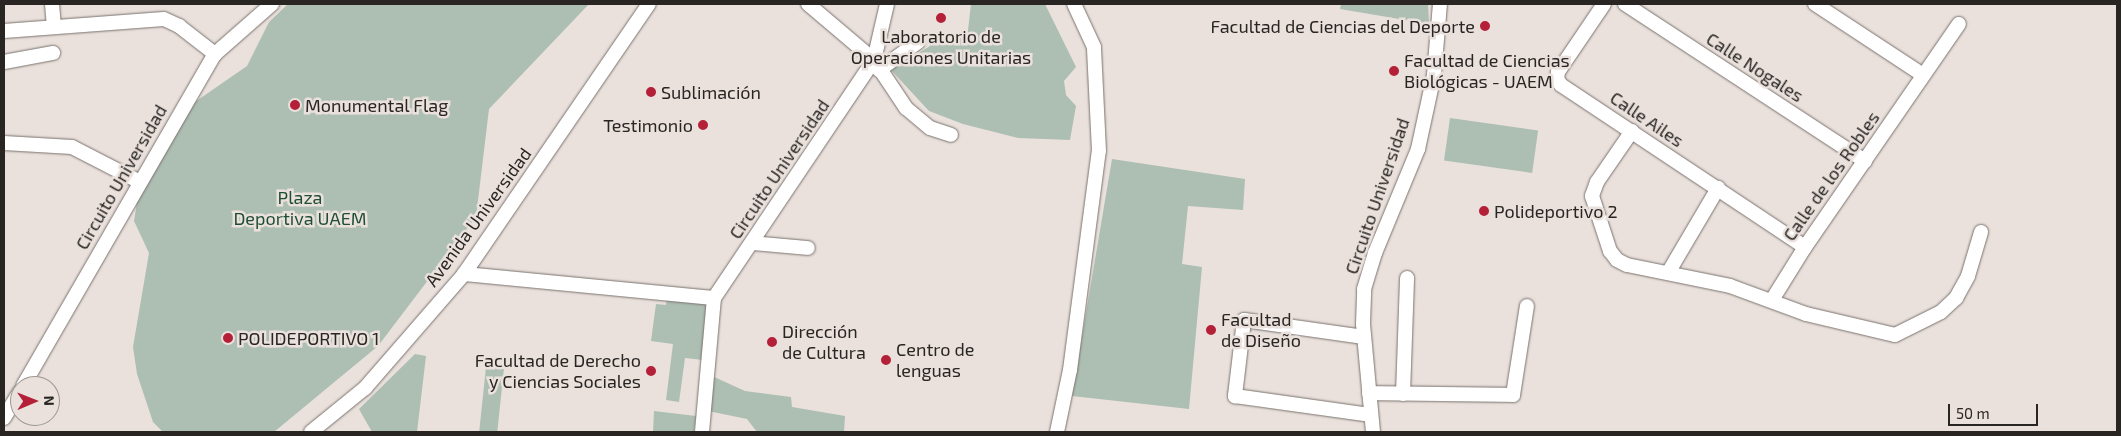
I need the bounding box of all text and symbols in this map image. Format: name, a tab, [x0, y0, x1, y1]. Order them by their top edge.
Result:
marker: Laboratorio de Operaciones Unitarias	[935, 12, 947, 24]
place label: Facultad de Ciencias del Deporte	[1210, 15, 1475, 37]
marker: Facultad de Ciencias del Deporte	[1479, 20, 1491, 32]
place label: Laboratorio de Operaciones Unitarias	[851, 26, 1031, 68]
street label: Calle Nogales	[1702, 28, 1808, 106]
place label: Facultad de Ciencias Biológicas - UAEM	[1404, 50, 1570, 92]
marker: Facultad de Ciencias Biológicas - UAEM	[1388, 65, 1400, 77]
place label: Sublimación	[661, 81, 761, 103]
marker: Sublimación	[645, 86, 657, 98]
street label: Calle Ailes	[1606, 86, 1688, 152]
place label: Monumental Flag	[305, 94, 449, 116]
street label: Circuito Universidad	[724, 95, 834, 243]
marker: Monumental Flag	[289, 99, 301, 111]
street label: Circuito Universidad	[71, 101, 171, 253]
street label: Calle de los Robles	[1778, 107, 1884, 245]
place label: Testimonio	[603, 114, 693, 136]
street label: Circuito Universidad	[1340, 115, 1414, 277]
marker: Testimonio	[697, 119, 709, 131]
street label: Avenida Universidad	[420, 143, 536, 291]
park label: Plaza Deportiva UAEM	[233, 187, 367, 230]
place label: Polideportivo 2	[1494, 200, 1618, 222]
marker: Polideportivo 2	[1478, 205, 1490, 217]
place label: Facultad de Diseño	[1221, 309, 1301, 352]
place label: Dirección de Cultura	[782, 321, 866, 364]
marker: Facultad de Diseño	[1205, 324, 1217, 336]
place label: POLIDEPORTIVO 1	[238, 327, 379, 349]
marker: POLIDEPORTIVO 1	[222, 332, 234, 344]
marker: Dirección de Cultura	[766, 336, 778, 348]
place label: Centro de lenguas	[896, 339, 974, 382]
place label: Facultad de Derecho y Ciencias Sociales	[475, 350, 641, 392]
marker: Centro de lenguas	[880, 354, 892, 366]
marker: Facultad de Derecho y Ciencias Sociales	[645, 365, 657, 377]
north arrow	[10, 376, 60, 426]
scale bar	[1951, 394, 2041, 426]
text: N	[41, 396, 58, 406]
text: 50 m	[1956, 404, 1990, 422]

